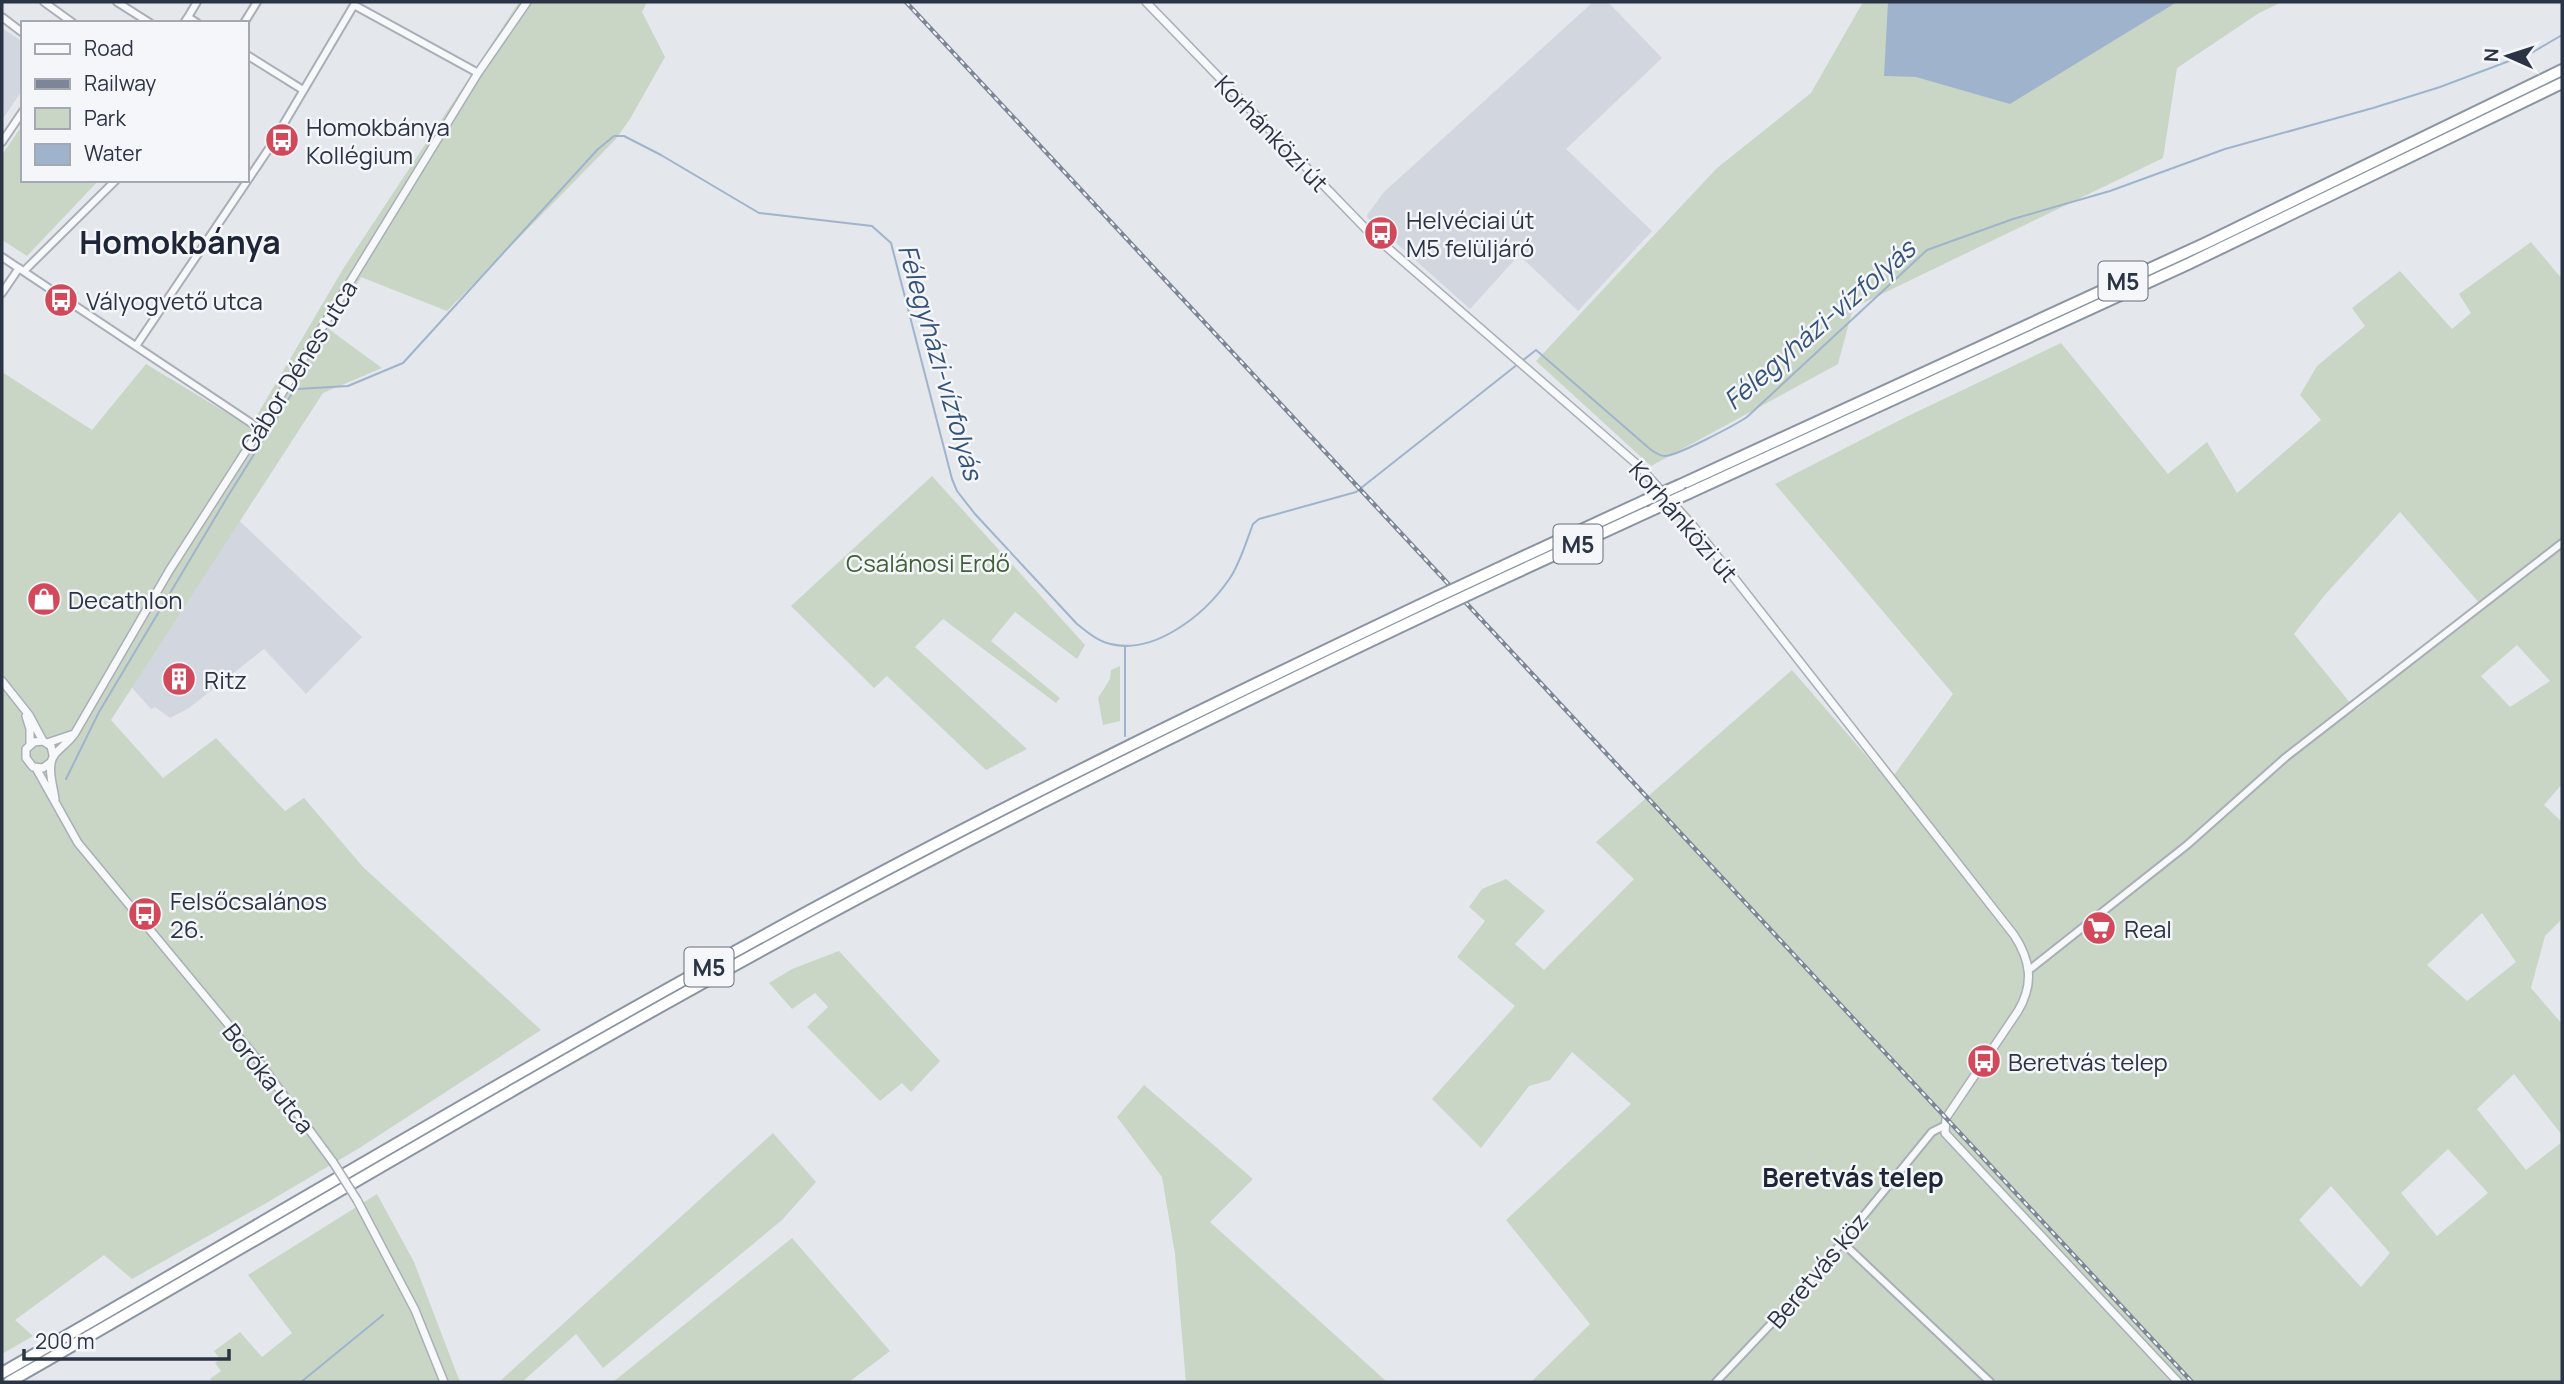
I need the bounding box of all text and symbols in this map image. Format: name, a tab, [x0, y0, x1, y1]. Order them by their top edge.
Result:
legend	[21, 21, 248, 182]
north arrow	[2473, 21, 2543, 91]
text: Road	[84, 34, 134, 62]
text: N	[2478, 48, 2504, 63]
street label: Korhánközi út	[1208, 67, 1336, 199]
text: Railway	[84, 69, 156, 97]
text: Park	[84, 104, 126, 132]
place label: Homokbánya Kollégium	[306, 110, 450, 171]
bus stop icon: Homokbánya Kollégium	[263, 121, 301, 159]
text: Water	[84, 139, 143, 167]
place label: Helvéciai út M5 felüljáró	[1406, 203, 1534, 264]
bus stop icon: Helvéciai út M5 felüljáró	[1362, 214, 1400, 252]
district label: Homokbánya	[79, 220, 281, 264]
water label: Félegyházi-vízfolyás	[1715, 229, 1924, 417]
water label: Félegyházi-vízfolyás	[890, 240, 992, 486]
road number: M5	[2098, 262, 2148, 300]
street label: Gábor Dénes utca	[232, 274, 364, 458]
bus stop icon: Vályogvető utca	[42, 281, 80, 319]
place label: Vályogvető utca	[86, 284, 263, 317]
street label: Korhánközi út	[1622, 453, 1746, 589]
road number: M5	[1554, 524, 1602, 564]
park label: Csalánosi Erdő	[846, 546, 1010, 579]
shop icon: Decathlon	[25, 580, 63, 618]
place label: Decathlon	[68, 583, 183, 616]
building icon: Ritz	[160, 660, 198, 698]
place label: Ritz	[204, 663, 247, 696]
place label: Felsőcsalános 26.	[170, 884, 327, 945]
bus stop icon: Felsőcsalános 26.	[126, 895, 164, 933]
supermarket icon: Real	[2080, 909, 2118, 947]
place label: Real	[2124, 912, 2172, 945]
road number: M5	[684, 948, 734, 986]
street label: Boróka utca	[216, 1016, 322, 1140]
bus stop icon: Beretvás telep	[1965, 1042, 2003, 1080]
place label: Beretvás telep	[2008, 1045, 2168, 1078]
district label: Beretvás telep	[1762, 1159, 1944, 1195]
street label: Beretvás köz	[1759, 1205, 1875, 1335]
scale bar	[24, 1318, 229, 1362]
text: 200 m	[35, 1327, 95, 1355]

